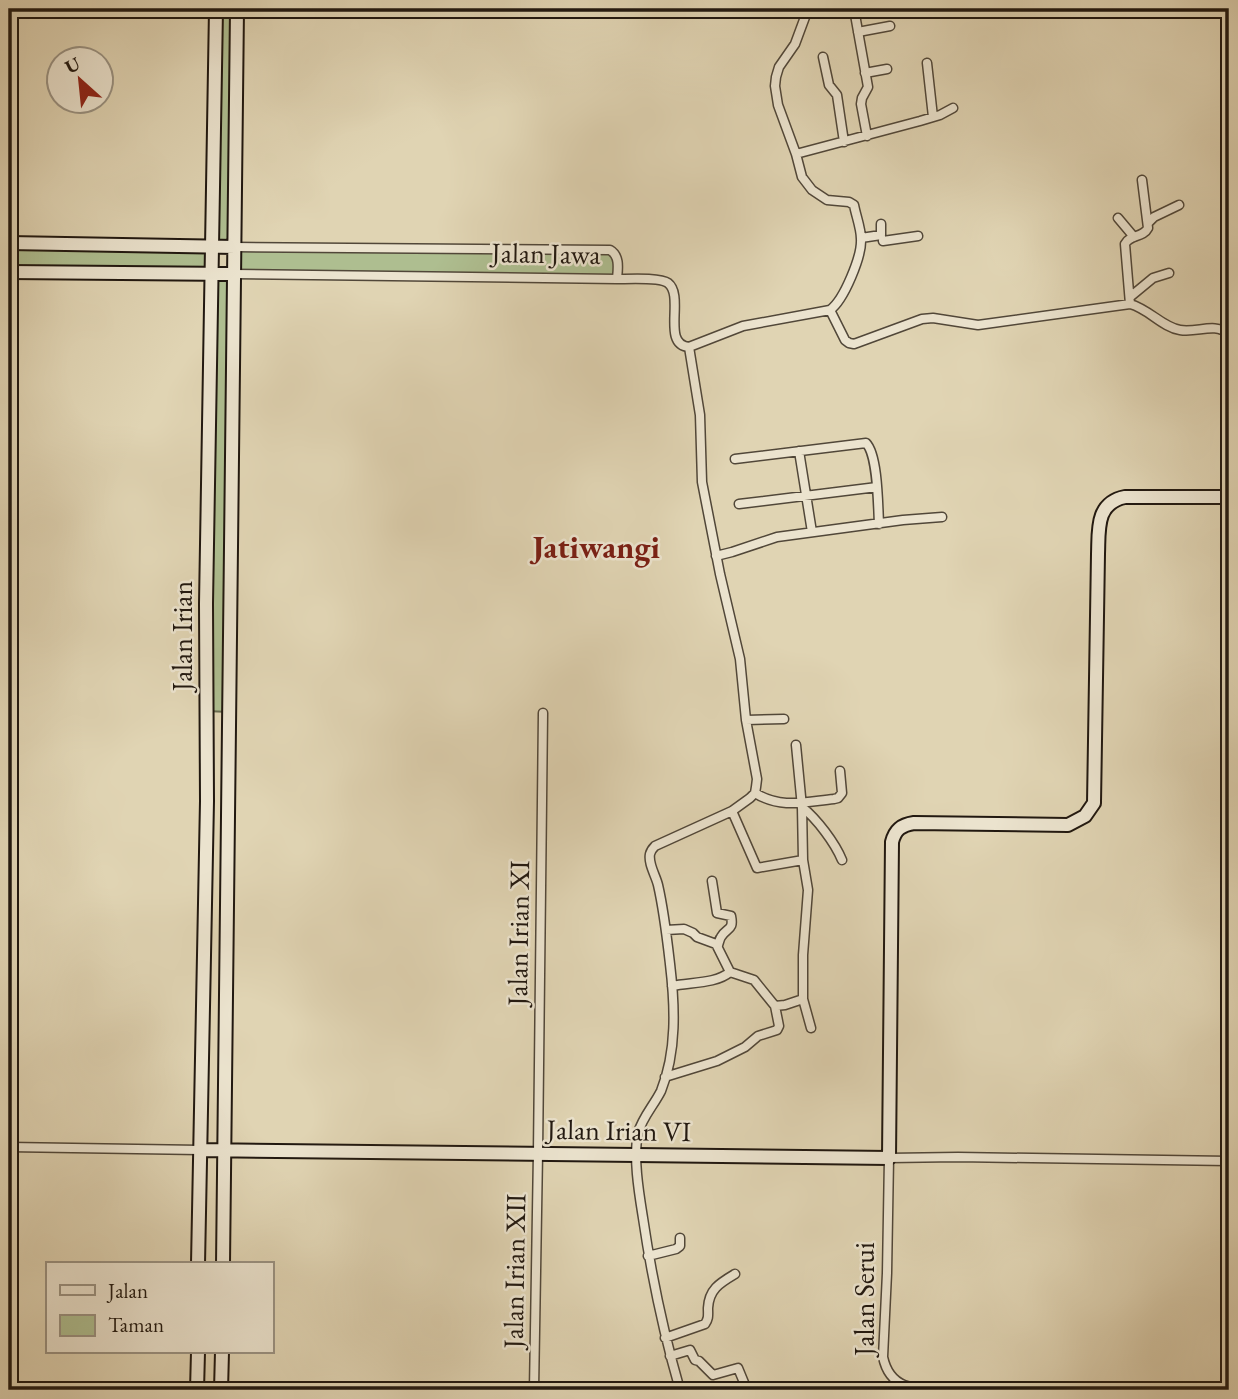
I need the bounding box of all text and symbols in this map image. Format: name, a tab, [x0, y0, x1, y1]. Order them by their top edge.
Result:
north arrow	[46, 46, 116, 116]
text: U	[61, 51, 84, 80]
street label: Jalan Jawa	[489, 234, 602, 272]
district label: Jatiwangi	[529, 526, 660, 568]
street label: Jalan Irian	[164, 580, 200, 693]
street label: Jalan Irian XI	[499, 859, 537, 1008]
street label: Jalan Irian VI	[544, 1111, 692, 1149]
street label: Jalan Irian XII	[495, 1193, 533, 1351]
street label: Jalan Serui	[846, 1242, 882, 1358]
legend	[46, 1262, 273, 1354]
text: Jalan	[106, 1277, 148, 1304]
text: Taman	[108, 1311, 164, 1338]

